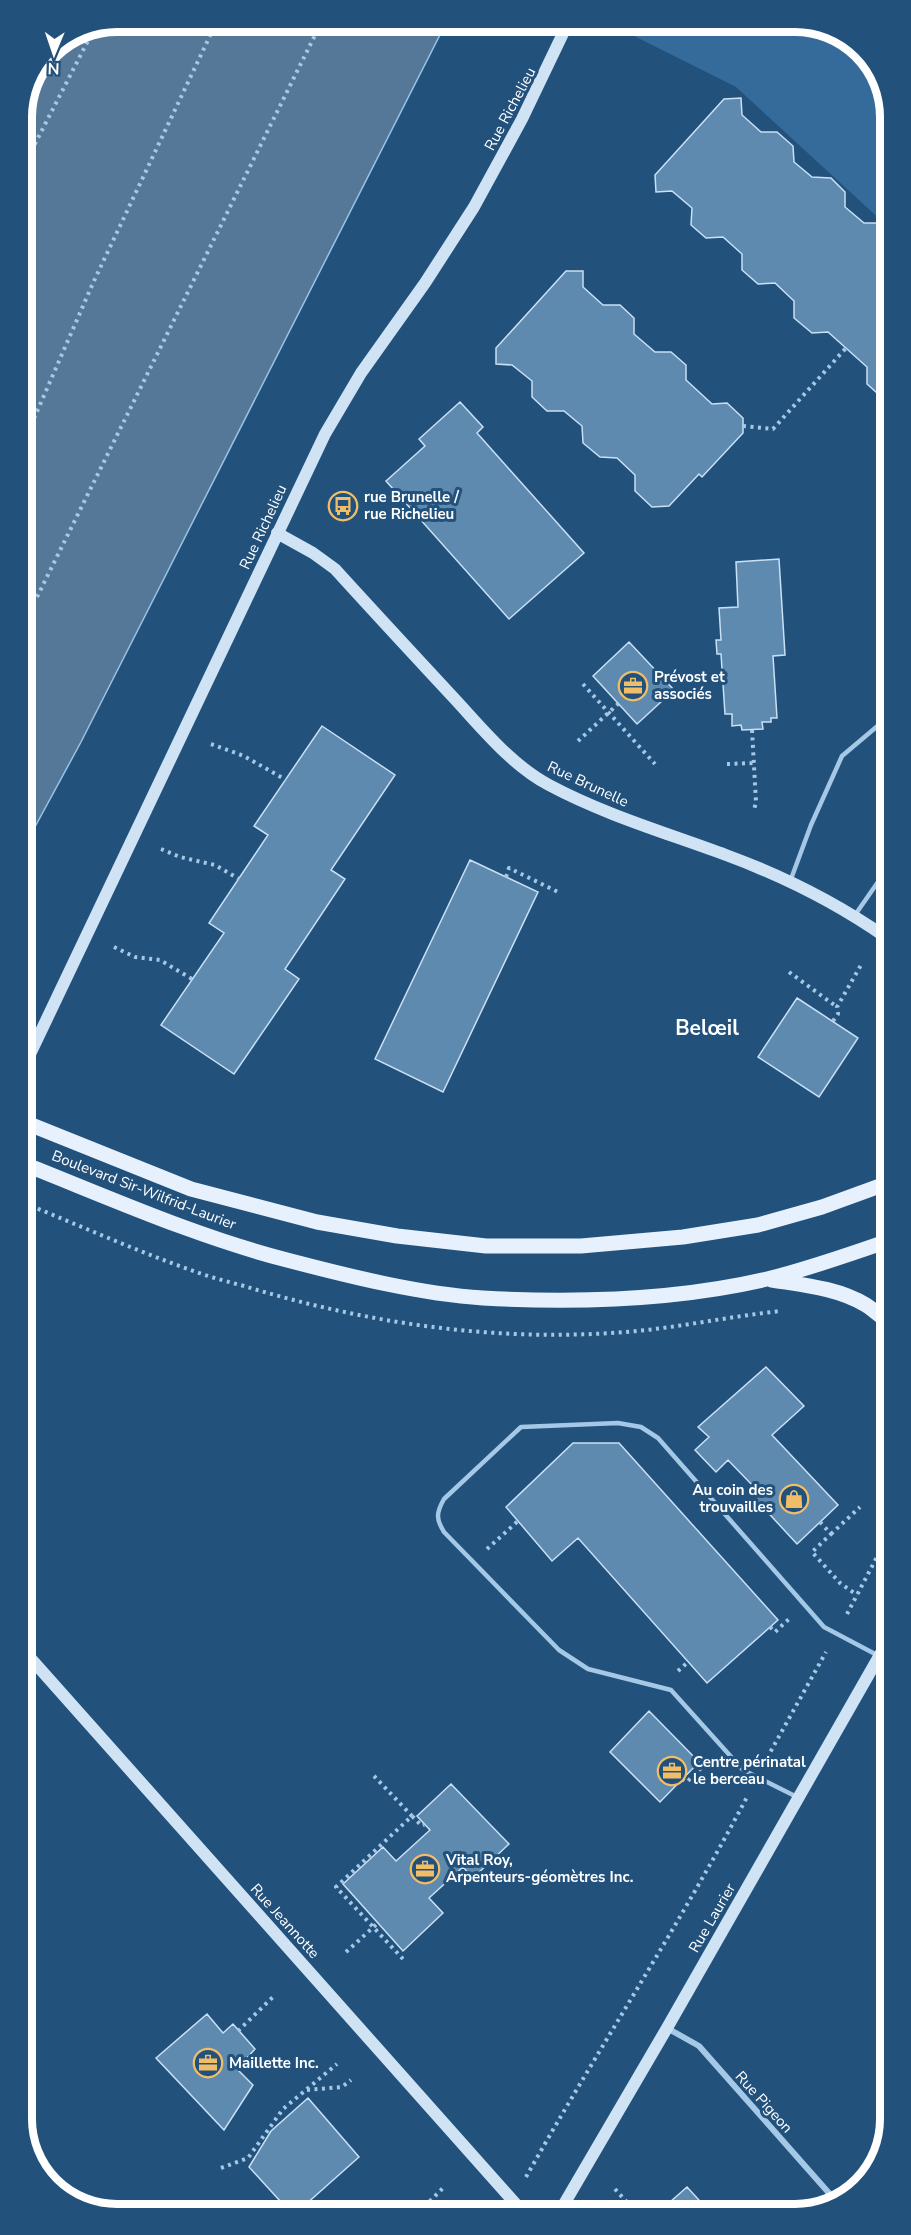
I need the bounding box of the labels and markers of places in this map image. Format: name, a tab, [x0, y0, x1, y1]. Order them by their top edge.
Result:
place label: rue Brunelle / rue Richelieu	[364, 487, 459, 524]
bus stop icon: rue Brunelle / rue Richelieu	[327, 490, 359, 522]
place label: Prévost et associés	[654, 667, 725, 704]
office icon: Prévost et associés	[617, 670, 649, 702]
place label: Au coin des trouvailles	[692, 1480, 773, 1517]
shop icon: Au coin des trouvailles	[778, 1483, 810, 1515]
place label: Centre périnatal le berceau	[693, 1752, 806, 1789]
office icon: Centre périnatal le berceau	[656, 1755, 688, 1787]
place label: Vital Roy, Arpenteurs-géomètres Inc.	[445, 1850, 633, 1887]
office icon: Vital Roy, Arpenteurs-géomètres Inc.	[409, 1853, 441, 1885]
office icon: Maillette Inc.	[192, 2047, 224, 2079]
place label: Maillette Inc.	[229, 2053, 319, 2073]

